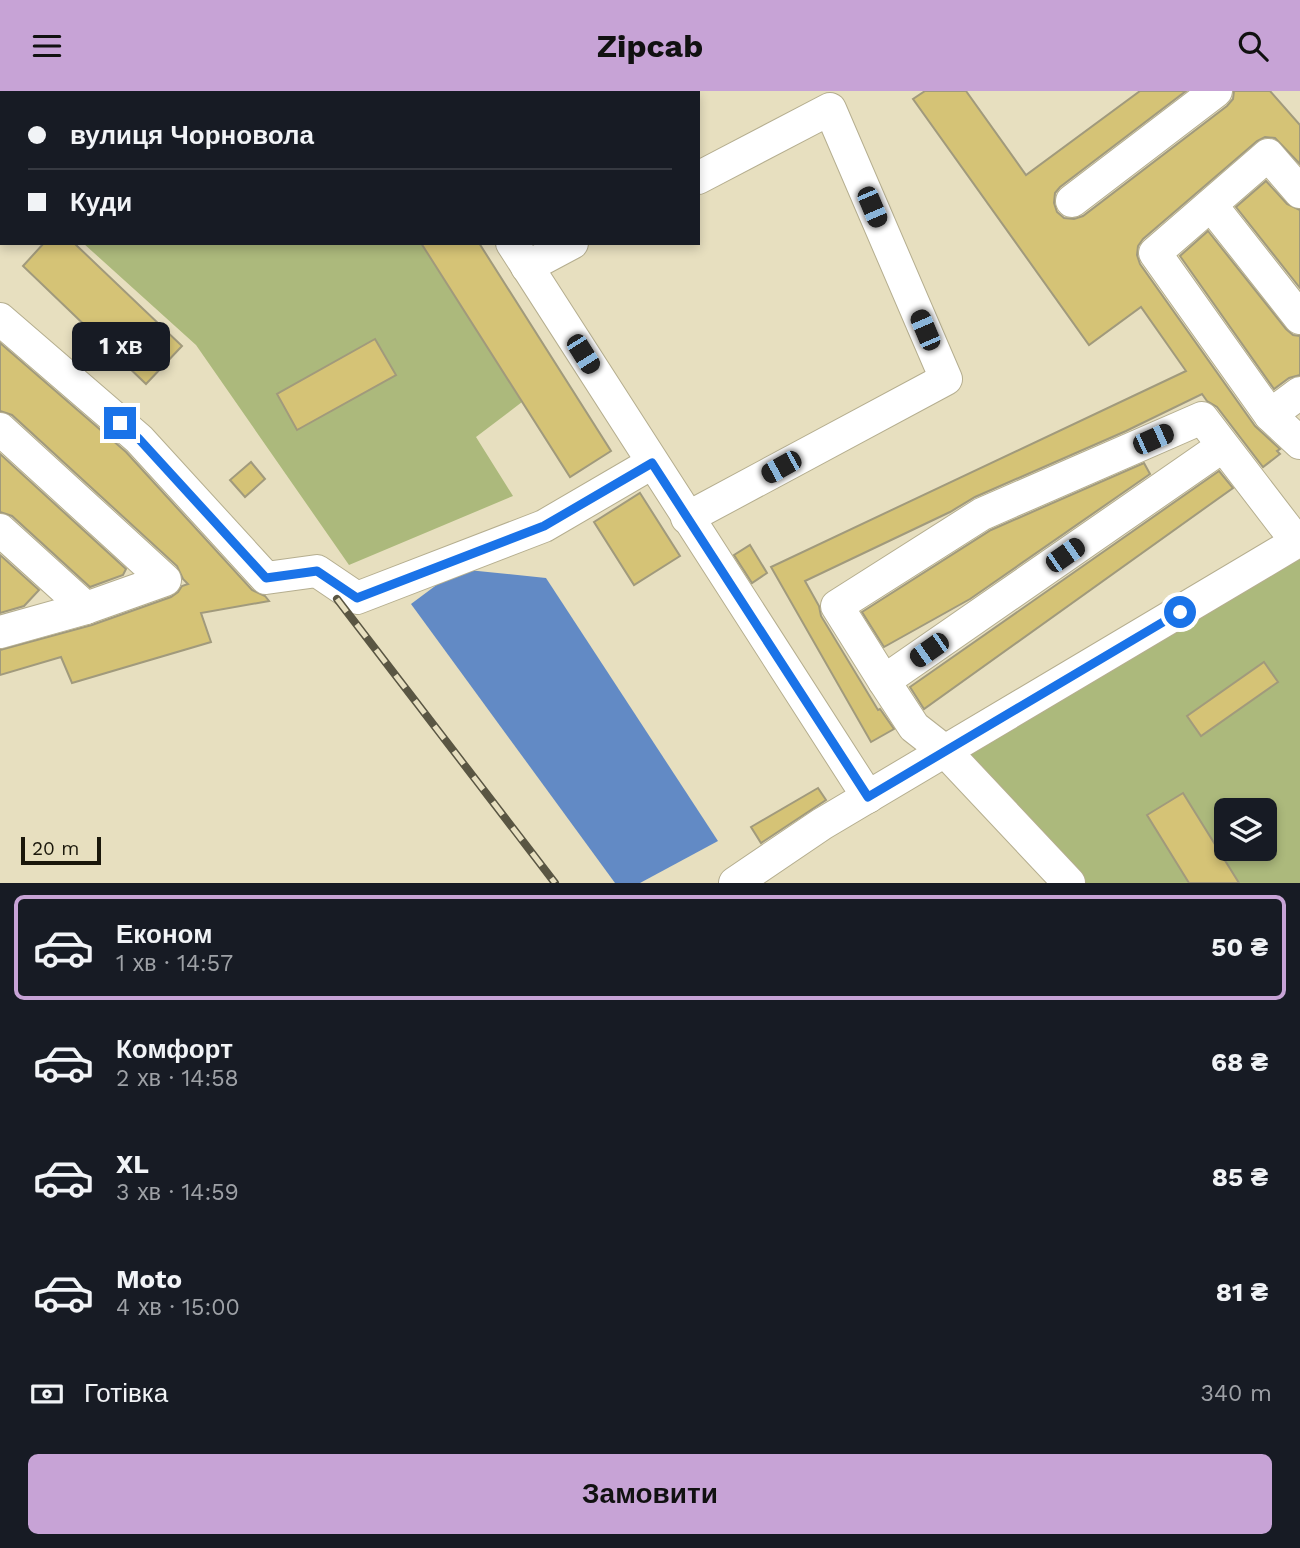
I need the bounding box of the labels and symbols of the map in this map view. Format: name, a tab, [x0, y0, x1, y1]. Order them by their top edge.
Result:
car	[855, 184, 890, 230]
car	[908, 307, 943, 353]
callout: 1 хв	[71, 321, 169, 371]
car	[563, 331, 604, 377]
route end	[104, 407, 136, 439]
car	[1130, 421, 1177, 457]
car	[758, 448, 805, 486]
car	[1042, 534, 1089, 576]
route start	[1164, 596, 1196, 628]
car	[906, 629, 953, 671]
scale bar	[21, 834, 102, 866]

